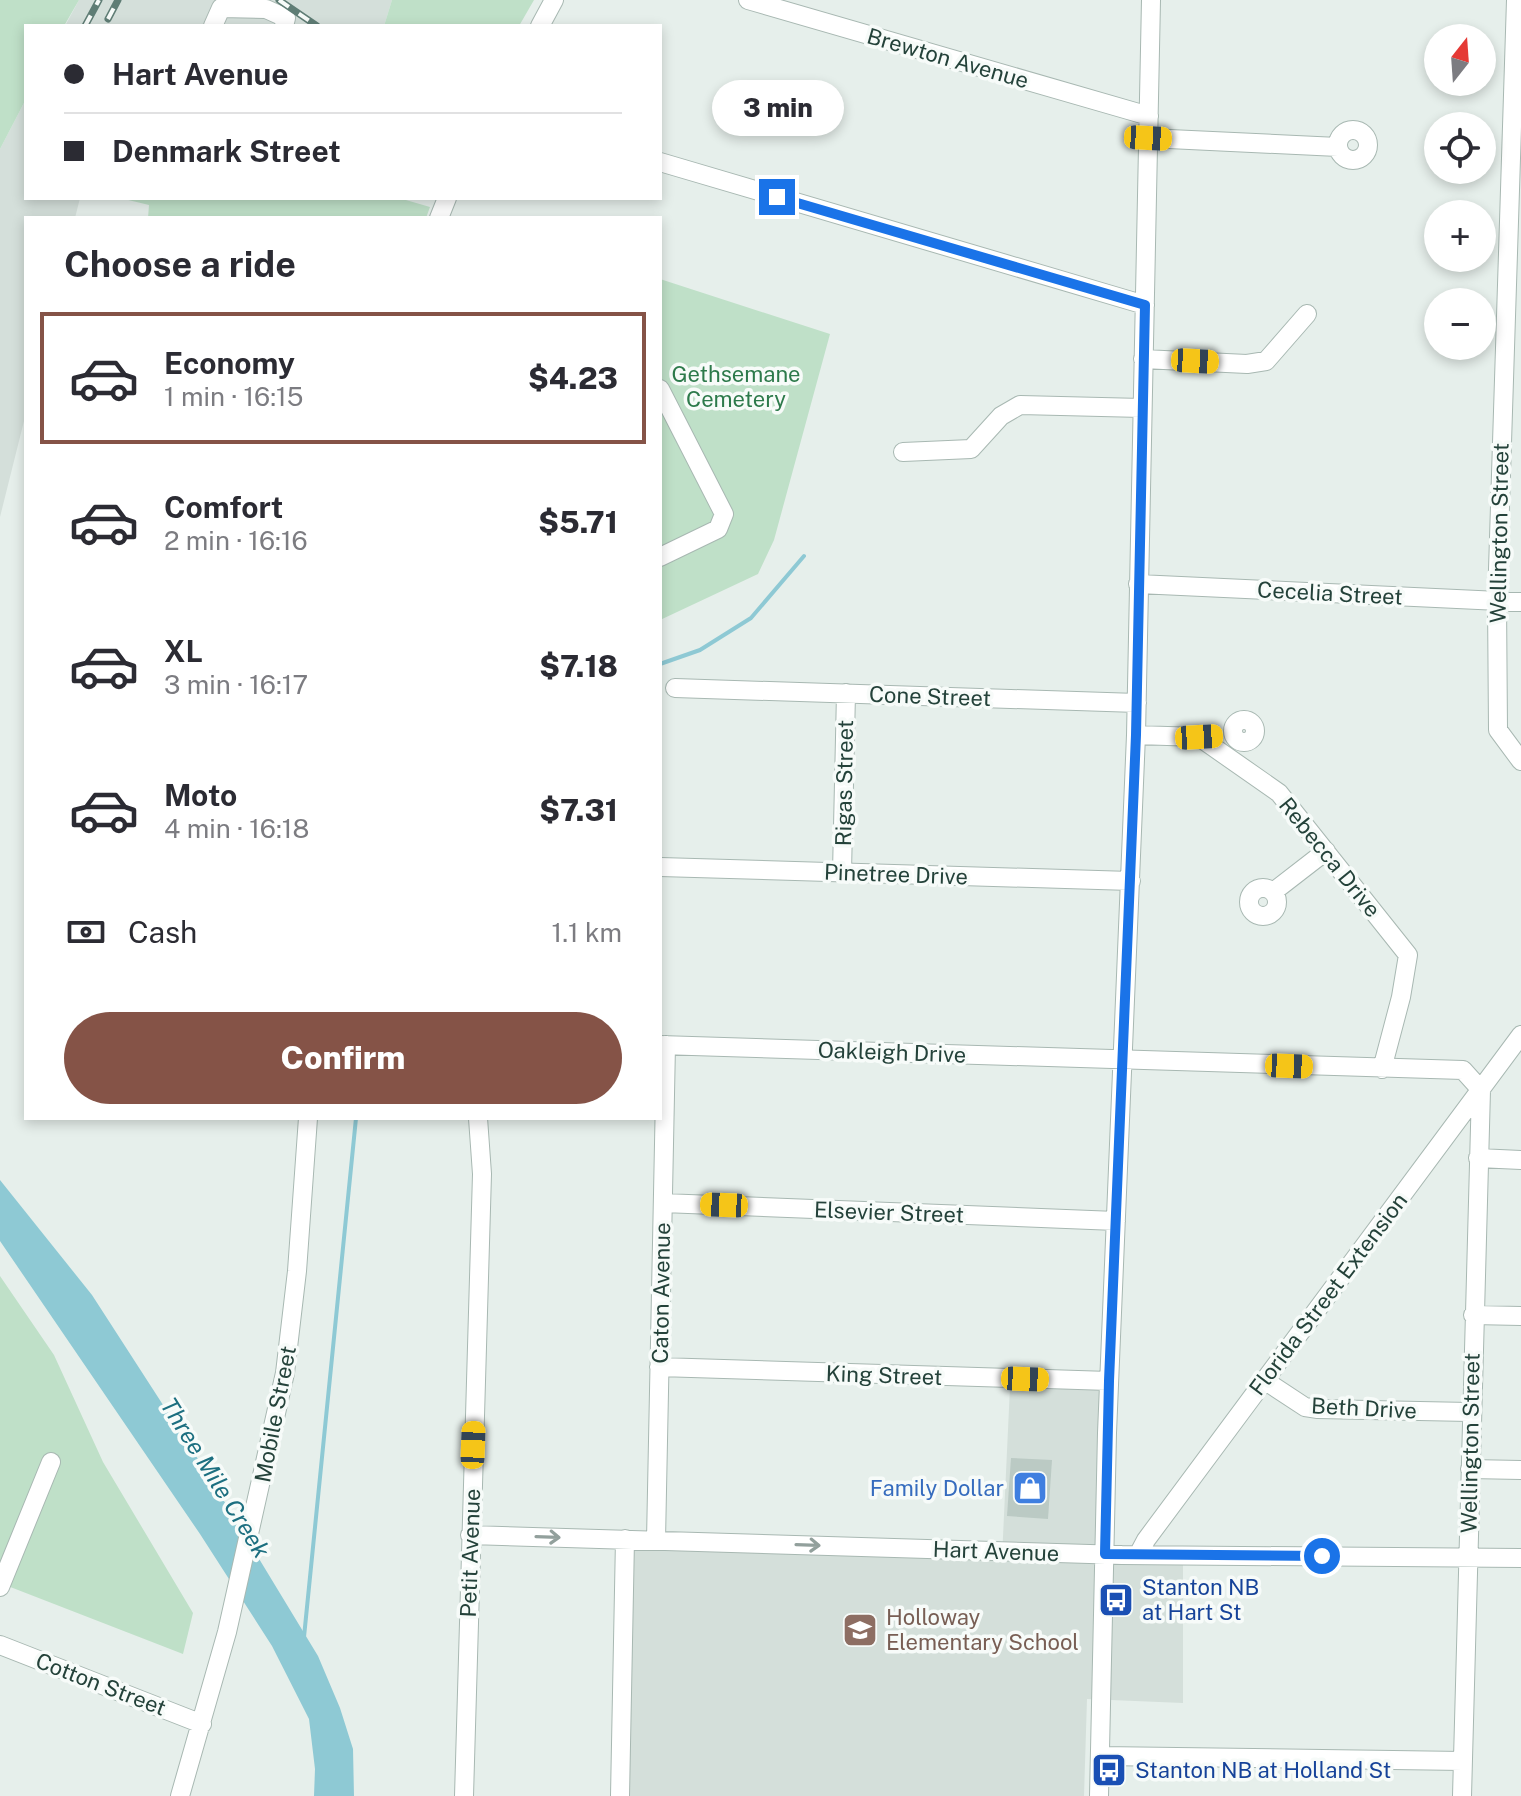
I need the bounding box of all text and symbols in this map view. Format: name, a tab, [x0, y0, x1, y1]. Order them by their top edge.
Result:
street label: Brewton Avenue	[864, 22, 1032, 94]
north arrow	[1424, 24, 1496, 96]
map controls	[1424, 24, 1496, 360]
text: Hart Avenue	[112, 56, 289, 92]
callout: 3 min	[711, 81, 843, 137]
text: 3 min	[743, 92, 813, 123]
button: locate	[1424, 112, 1496, 184]
car	[1123, 125, 1173, 151]
text: Denmark Street	[112, 133, 341, 169]
route end	[759, 179, 795, 215]
button: +	[1424, 200, 1496, 272]
text: Choose a ride	[64, 243, 296, 285]
button: −	[1424, 288, 1496, 360]
icon: car	[68, 342, 140, 414]
text: Economy	[164, 345, 295, 381]
car	[1170, 348, 1220, 374]
text: $4.23	[528, 360, 618, 396]
park label: Gethsemane Cemetery	[671, 361, 801, 412]
text: 1 min · 16:15	[164, 381, 303, 412]
street label: Wellington Street	[1484, 443, 1514, 623]
icon: car	[68, 486, 140, 558]
text: Comfort	[164, 489, 283, 525]
text: $5.71	[538, 504, 618, 540]
text: 2 min · 16:16	[164, 525, 308, 556]
street label: Cecelia Street	[1257, 576, 1403, 610]
icon: car	[68, 630, 140, 702]
text: XL	[164, 633, 203, 669]
text: $7.18	[539, 648, 618, 684]
text: 3 min · 16:17	[164, 669, 308, 700]
street label: Cone Street	[868, 681, 992, 711]
street label: Rigas Street	[830, 720, 858, 846]
car	[1174, 724, 1224, 750]
icon: car	[68, 774, 140, 846]
text: Moto	[164, 777, 237, 813]
text: $7.31	[539, 792, 618, 828]
street label: Rebecca Drive	[1274, 792, 1386, 922]
text: 4 min · 16:18	[164, 813, 309, 844]
street label: Pinetree Drive	[824, 858, 968, 890]
icon: cash	[64, 910, 108, 954]
text: Cash	[128, 914, 197, 950]
text: 1.1 km	[552, 917, 622, 948]
button: Confirm	[64, 1012, 622, 1104]
street label: Oakleigh Drive	[817, 1036, 967, 1068]
car	[1265, 1053, 1313, 1079]
street label: Florida Street Extension	[1244, 1188, 1412, 1400]
car	[700, 1192, 748, 1218]
street label: Elsevier Street	[813, 1196, 965, 1228]
street label: Caton Avenue	[647, 1222, 675, 1364]
street label: Mobile Street	[249, 1344, 301, 1484]
street label: Wellington Street	[1455, 1353, 1485, 1533]
street label: King Street	[825, 1360, 943, 1390]
car	[1001, 1366, 1049, 1392]
water label: Three Mile Creek	[155, 1392, 276, 1563]
street label: Beth Drive	[1310, 1392, 1418, 1424]
car	[460, 1421, 486, 1469]
shop icon: Family Dollar	[1011, 1469, 1049, 1507]
place label: Family Dollar	[870, 1475, 1004, 1501]
street label: Petit Avenue	[455, 1488, 485, 1618]
one-way arrow	[534, 1530, 561, 1545]
street label: Hart Avenue	[932, 1536, 1060, 1566]
one-way arrow	[794, 1538, 821, 1553]
route start	[1304, 1538, 1340, 1574]
place label: Stanton NB at Hart St	[1142, 1574, 1259, 1625]
bus stop icon: Stanton NB at Hart St	[1097, 1581, 1135, 1619]
place label: Holloway Elementary School	[886, 1604, 1079, 1655]
school or university icon: Holloway Elementary School	[841, 1611, 879, 1649]
street label: Cotton Street	[32, 1647, 170, 1721]
bus stop icon: Stanton NB at Holland St	[1090, 1751, 1128, 1789]
place label: Stanton NB at Holland St	[1135, 1757, 1391, 1783]

